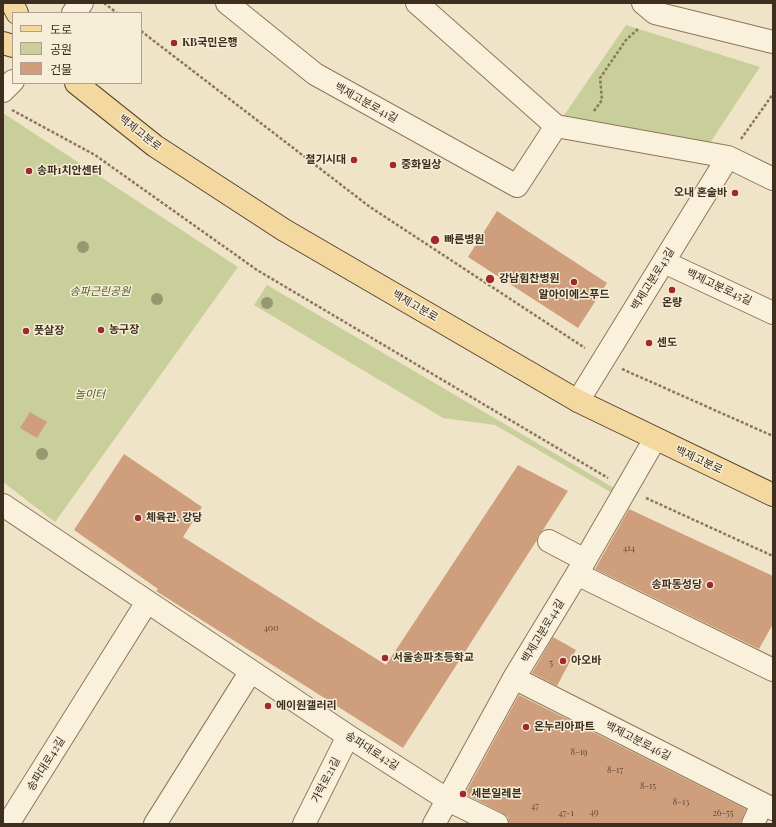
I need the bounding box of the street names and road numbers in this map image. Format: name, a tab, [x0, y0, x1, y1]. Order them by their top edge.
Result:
street label: 백제고분로41길	[332, 80, 400, 126]
street label: 백제고분로	[116, 112, 164, 154]
street label: 백제고분로43길	[629, 245, 677, 313]
street label: 백제고분로45길	[684, 266, 754, 308]
street label: 백제고분로	[390, 288, 440, 324]
street label: 백제고분로	[673, 443, 725, 477]
street label: 백제고분로44길	[519, 597, 567, 665]
street label: 백제고분로46길	[603, 719, 673, 763]
street label: 송파대로42길	[343, 729, 401, 773]
street label: 송파대로42길	[24, 735, 68, 793]
street label: 가락로21길	[309, 755, 343, 805]

